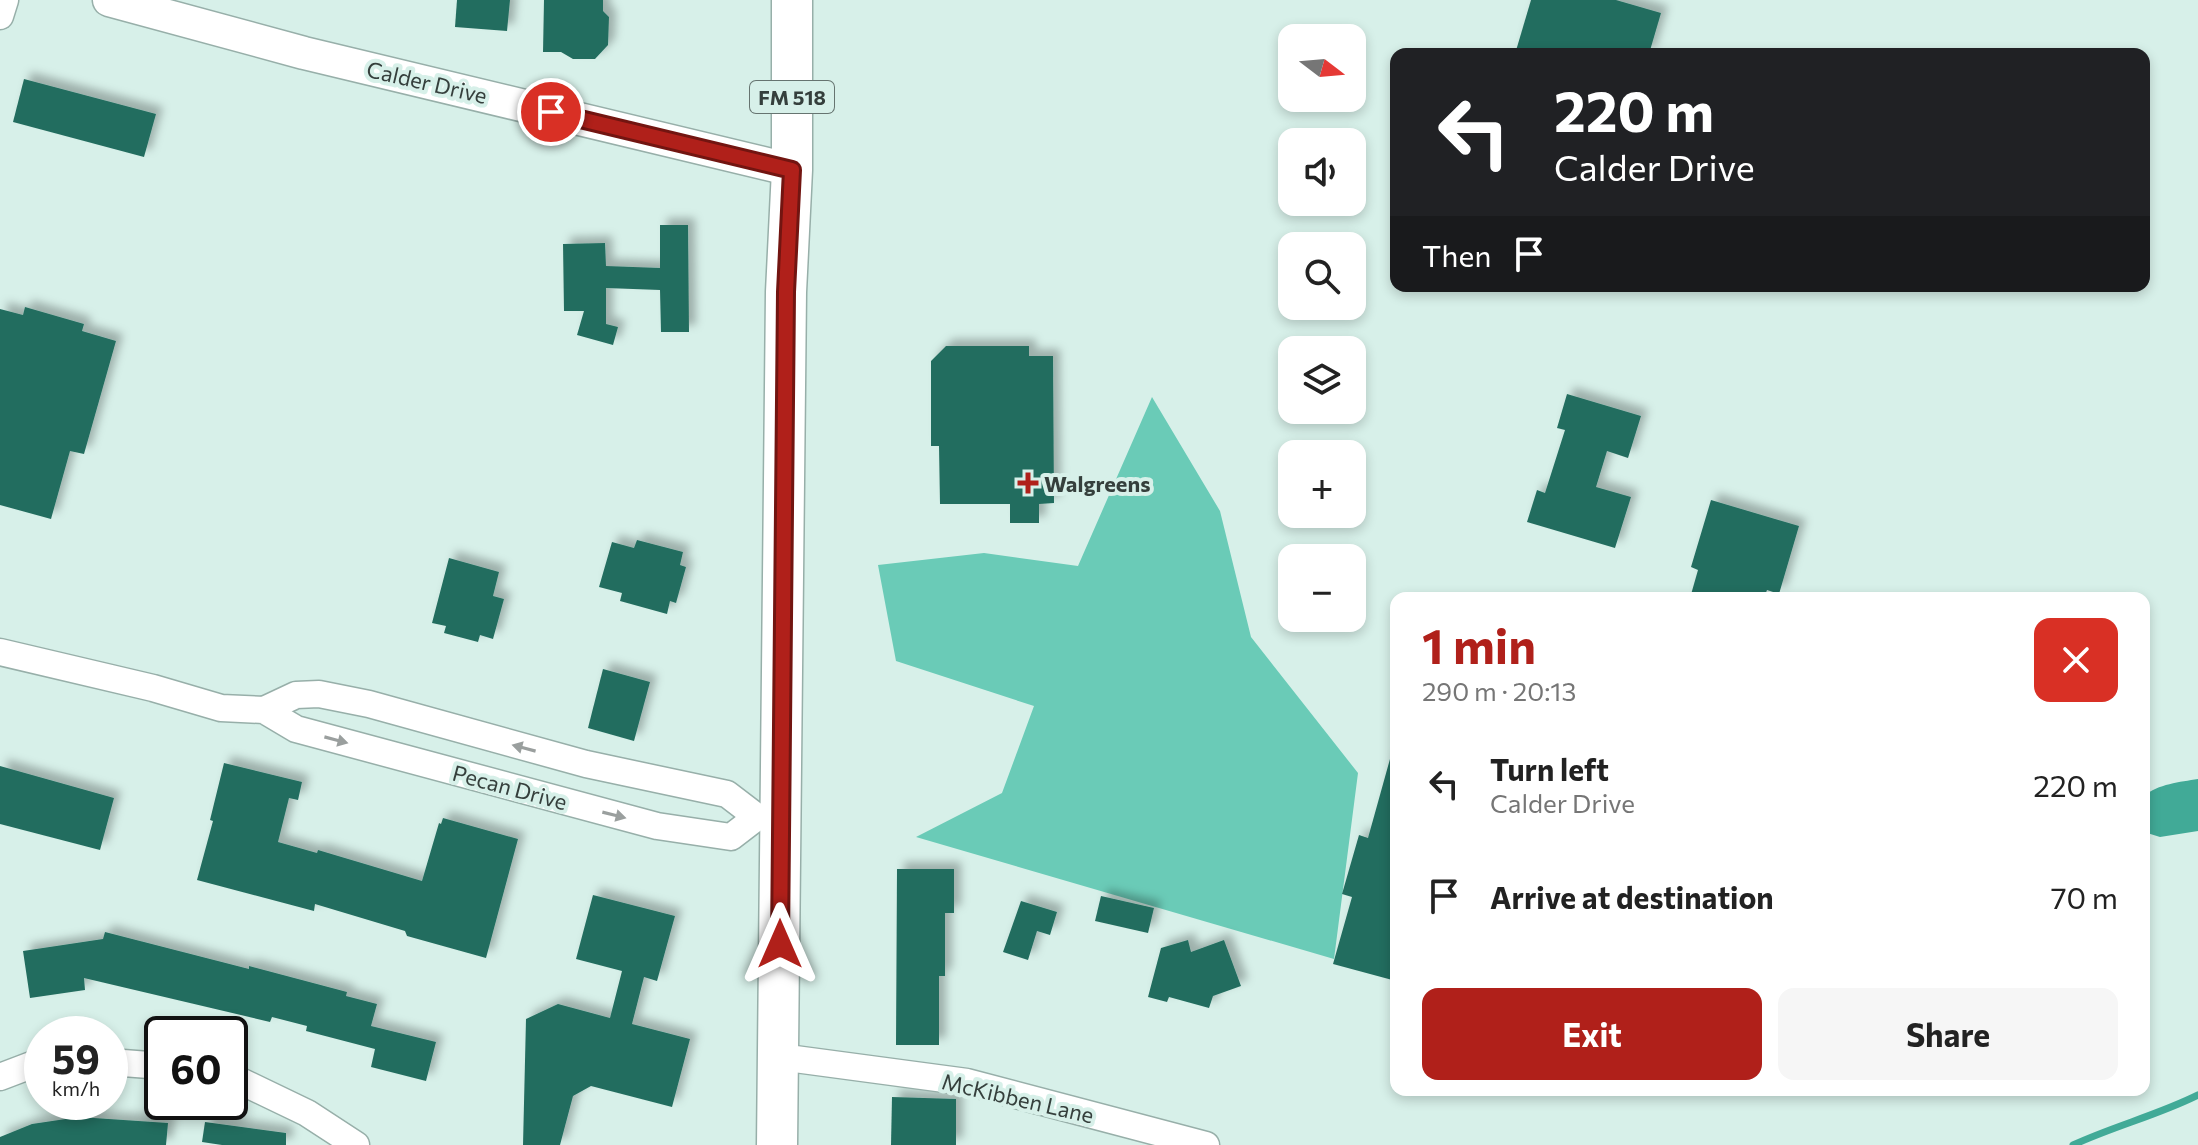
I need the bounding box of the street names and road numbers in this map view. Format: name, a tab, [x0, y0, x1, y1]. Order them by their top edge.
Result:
street label: Calder Drive	[364, 55, 490, 109]
road number: FM 518	[750, 81, 834, 113]
street label: Pecan Drive	[450, 759, 570, 815]
street label: McKibben Lane	[939, 1067, 1097, 1129]

